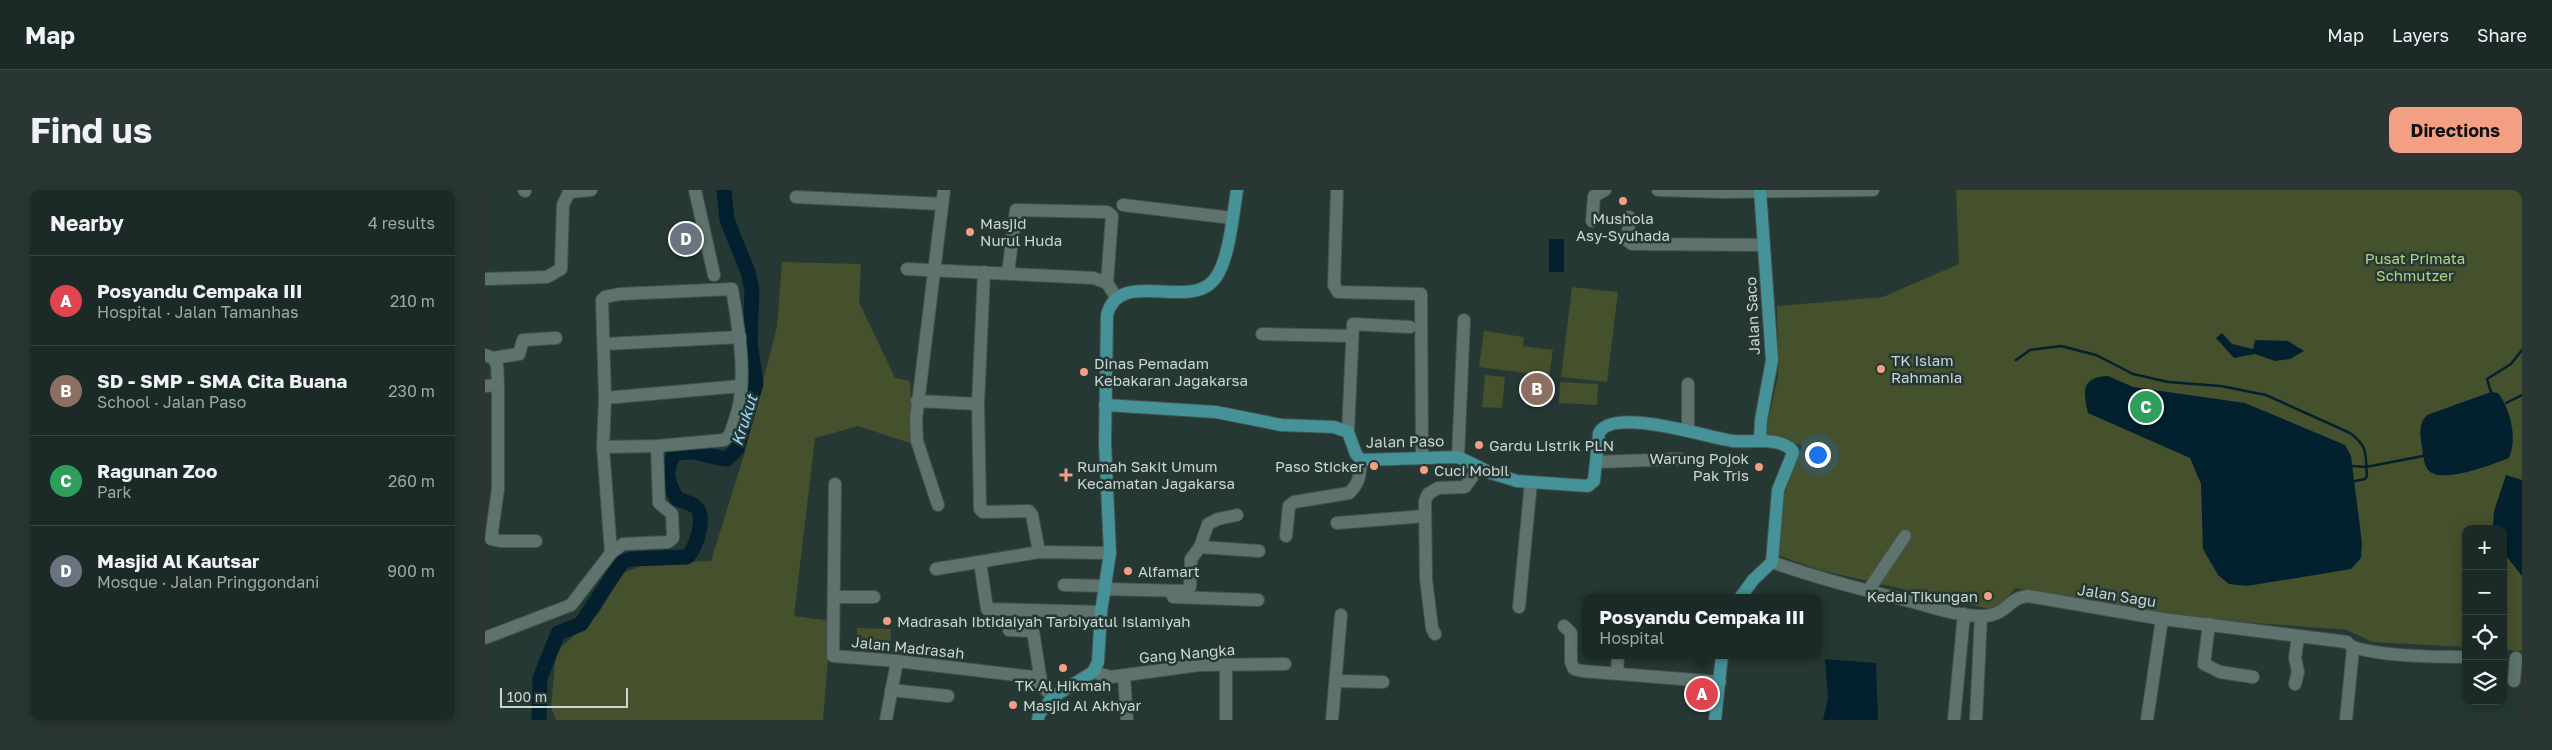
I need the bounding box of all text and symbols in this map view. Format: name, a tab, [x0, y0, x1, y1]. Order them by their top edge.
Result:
text: Map	[25, 20, 75, 49]
text: Map	[2327, 24, 2364, 46]
text: Layers	[2392, 24, 2449, 46]
text: Share	[2477, 24, 2527, 46]
button: Directions	[2389, 107, 2522, 153]
text: Find us	[30, 109, 152, 151]
marker: Mushola Asy-Syuhada	[1617, 195, 1629, 207]
place label: Mushola Asy-Syuhada	[1576, 209, 1670, 244]
text: Nearby	[50, 210, 124, 236]
text: 4 results	[368, 213, 435, 233]
place label: Masjid Nurul Huda	[980, 214, 1062, 249]
pin: D	[670, 220, 702, 258]
marker: Masjid Nurul Huda	[964, 226, 976, 238]
park label: Pusat Primata Schmutzer	[2365, 249, 2465, 284]
street label: Jalan Saco	[1741, 276, 1763, 356]
text: Posyandu Cempaka III	[97, 279, 302, 302]
text: A	[60, 291, 72, 311]
text: 210 m	[390, 291, 435, 311]
text: Hospital · Jalan Tamanhas	[97, 302, 299, 322]
place label: TK Islam Rahmania	[1891, 351, 1962, 386]
place label: Dinas Pemadam Kebakaran Jagakarsa	[1094, 354, 1248, 389]
marker: TK Islam Rahmania	[1875, 363, 1887, 375]
marker: Dinas Pemadam Kebakaran Jagakarsa	[1078, 366, 1090, 378]
text: SD - SMP - SMA Cita Buana	[97, 369, 347, 392]
pin: B	[1521, 370, 1553, 408]
text: B	[60, 381, 72, 401]
text: 230 m	[388, 381, 435, 401]
pin: C	[2130, 388, 2162, 426]
water label: Krukut	[726, 391, 762, 448]
text: School · Jalan Paso	[97, 392, 246, 412]
street label: Jalan Paso	[1366, 431, 1444, 451]
place label: Gardu Listrik PLN	[1489, 436, 1614, 454]
marker: Gardu Listrik PLN	[1473, 439, 1485, 451]
your location	[1805, 442, 1831, 468]
place label: Warung Pojok Pak Tris	[1649, 449, 1750, 484]
place label: Rumah Sakit Umum Kecamatan Jagakarsa	[1077, 457, 1235, 492]
place label: Paso Sticker	[1275, 457, 1364, 475]
text: Ragunan Zoo	[97, 459, 217, 482]
marker: Paso Sticker	[1368, 460, 1380, 472]
place label: Cuci Mobil	[1434, 461, 1509, 479]
marker: Warung Pojok Pak Tris	[1753, 461, 1765, 473]
marker: Cuci Mobil	[1418, 464, 1430, 476]
marker: Rumah Sakit Umum Kecamatan Jagakarsa	[1059, 468, 1073, 482]
text: C	[60, 471, 72, 491]
text: 260 m	[388, 471, 435, 491]
text: Park	[97, 482, 132, 502]
map controls	[2462, 525, 2507, 705]
button: +	[2462, 525, 2507, 570]
text: Masjid Al Kautsar	[97, 549, 259, 572]
text: D	[60, 561, 72, 581]
text: 900 m	[387, 561, 435, 581]
place label: Alfamart	[1138, 562, 1200, 580]
marker: Alfamart	[1122, 565, 1134, 577]
button: −	[2462, 570, 2507, 615]
text: Mosque · Jalan Pringgondani	[97, 572, 319, 592]
street label: Jalan Sagu	[2076, 580, 2158, 610]
place label: Kedai Tikungan	[1867, 587, 1978, 605]
marker: Kedai Tikungan	[1982, 590, 1994, 602]
popup	[1582, 594, 1822, 659]
text: Posyandu Cempaka III	[1599, 605, 1805, 628]
place label: Madrasah Ibtidaiyah Tarbiyatul Islamiyah	[897, 612, 1191, 630]
marker: Madrasah Ibtidaiyah Tarbiyatul Islamiyah	[881, 615, 893, 627]
button: locate	[2462, 615, 2507, 660]
text: Hospital	[1599, 628, 1664, 648]
street label: Jalan Madrasah	[851, 632, 965, 662]
street label: Gang Nangka	[1138, 640, 1236, 666]
button: layers	[2462, 660, 2507, 705]
marker: TK Al Hikmah	[1057, 662, 1069, 674]
pin: A	[1686, 675, 1718, 713]
place label: TK Al Hikmah	[1015, 676, 1111, 694]
scale bar	[500, 685, 627, 708]
text: 100 m	[507, 688, 547, 705]
place label: Masjid Al Akhyar	[1023, 696, 1142, 714]
marker: Masjid Al Akhyar	[1007, 699, 1019, 711]

